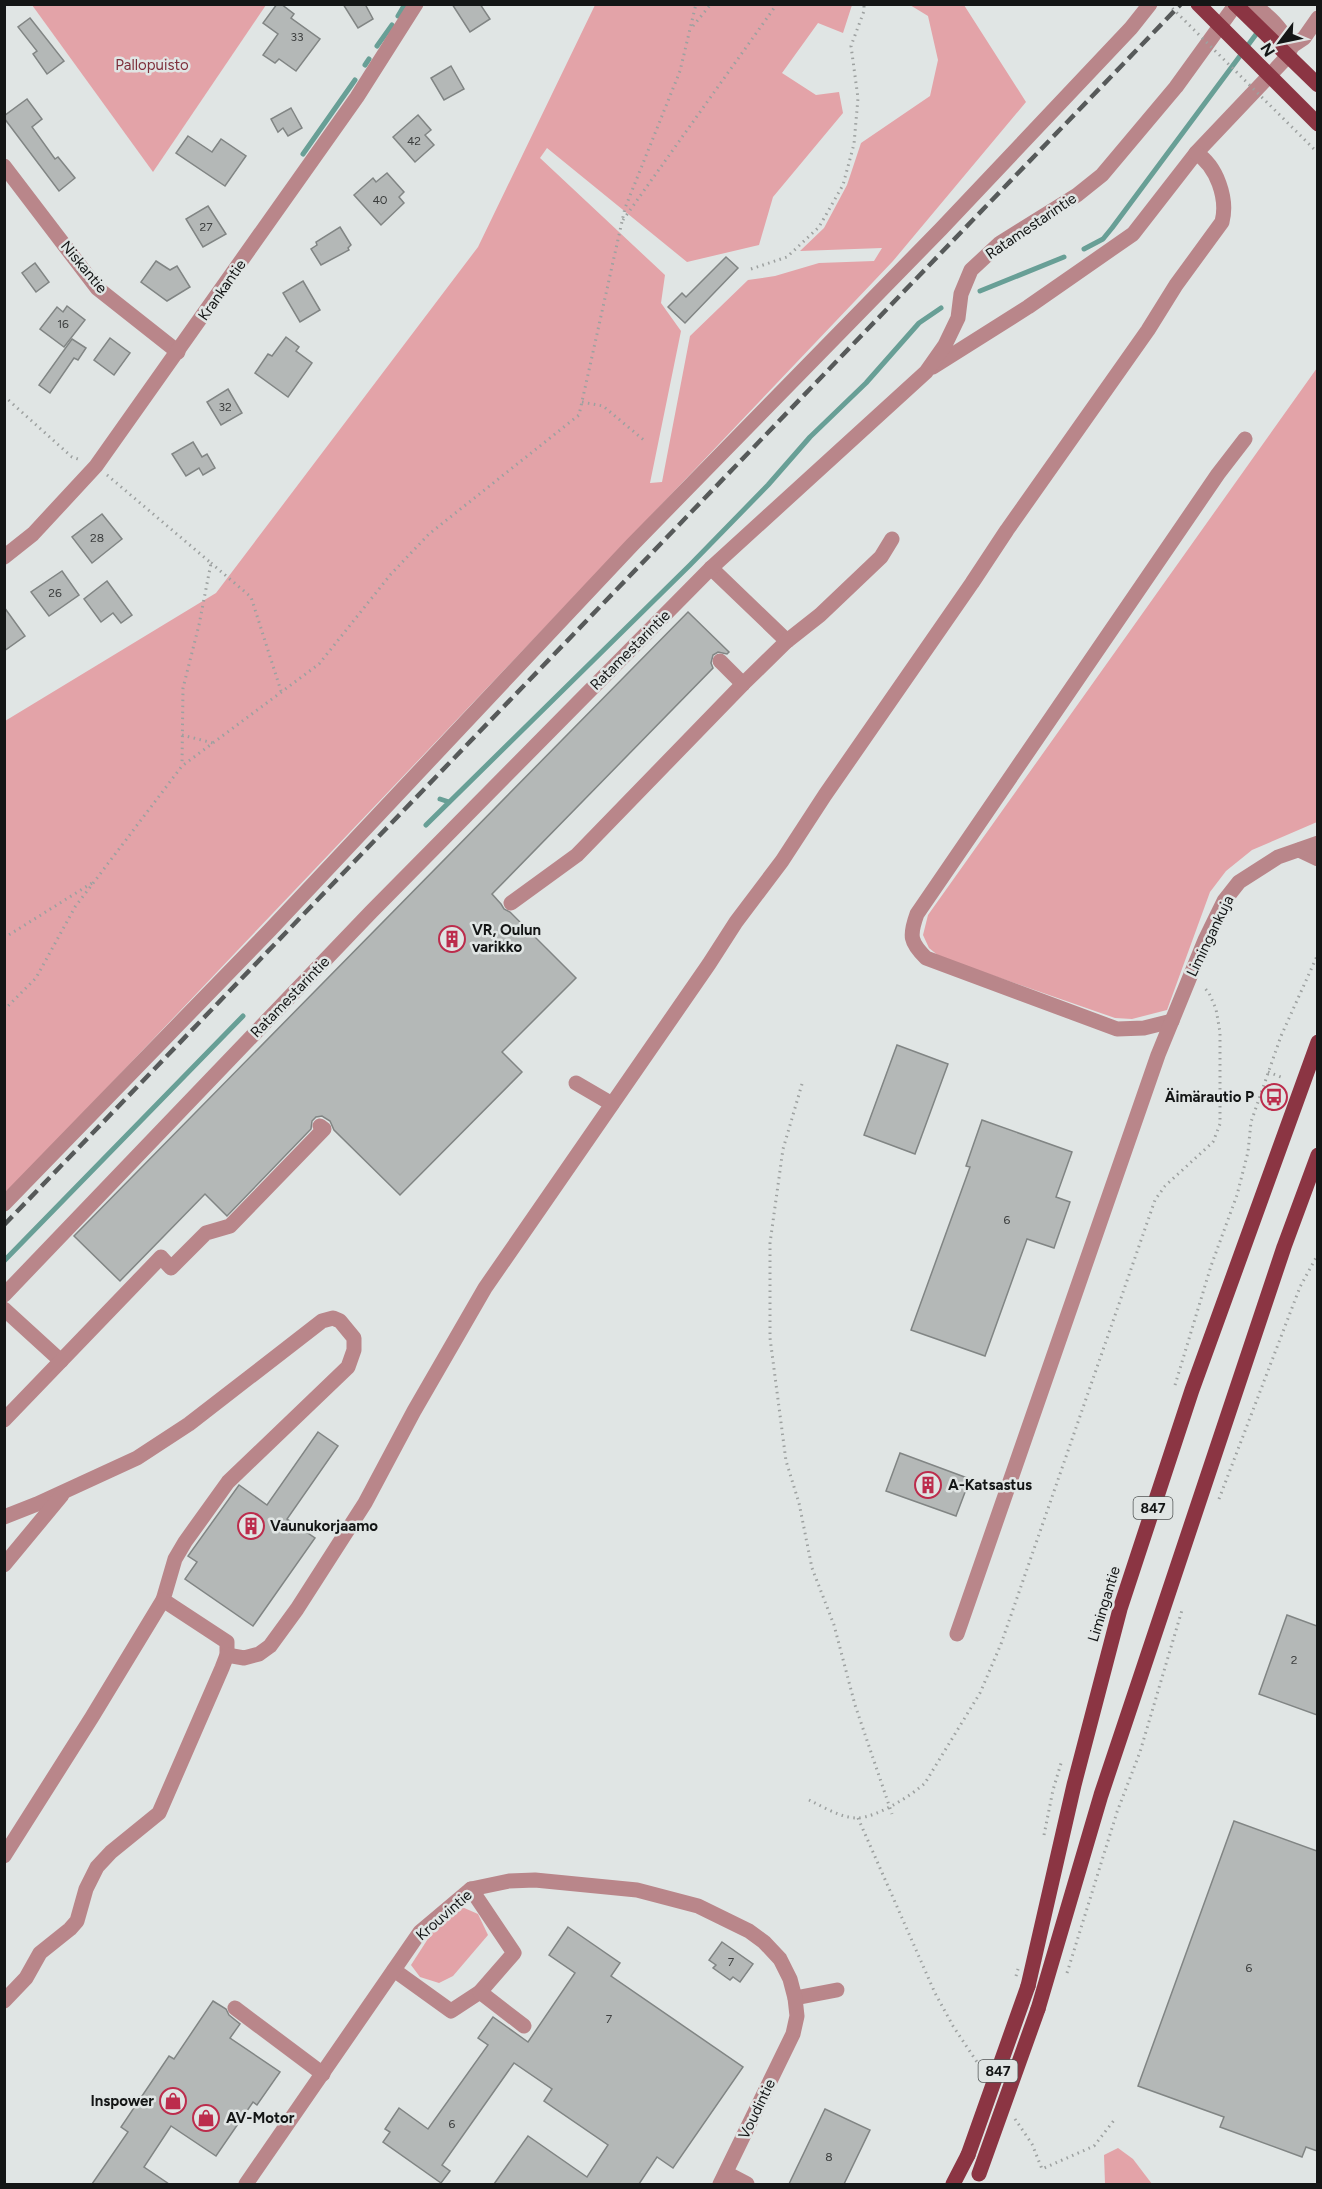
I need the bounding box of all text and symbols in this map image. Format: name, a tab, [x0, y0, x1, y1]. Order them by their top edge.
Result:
north arrow	[1250, 12, 1310, 72]
house number: 33	[290, 30, 304, 44]
text: N	[1256, 39, 1279, 60]
park label: Pallopuisto	[115, 56, 189, 74]
house number: 42	[407, 134, 421, 148]
street label: Ratamestarintie	[982, 189, 1080, 263]
house number: 40	[372, 193, 388, 207]
house number: 27	[199, 220, 213, 234]
street label: Niskantie	[57, 237, 111, 297]
street label: Krankantie	[194, 256, 250, 324]
house number: 16	[57, 317, 69, 331]
house number: 32	[218, 400, 232, 414]
house number: 28	[90, 531, 104, 545]
house number: 26	[48, 586, 62, 600]
street label: Ratamestarintie	[586, 606, 674, 694]
street label: Limingankuja	[1183, 892, 1237, 980]
place label: VR, Oulun varikko	[472, 921, 541, 956]
building icon: VR, Oulun varikko	[437, 924, 467, 954]
street label: Ratamestarintie	[247, 953, 333, 1041]
bus stop icon: Äimärautio P	[1259, 1082, 1289, 1112]
place label: Äimärautio P	[1165, 1087, 1254, 1106]
house number: 6	[1004, 1213, 1011, 1227]
building icon: A-Katsastus	[913, 1470, 943, 1500]
place label: A-Katsastus	[948, 1476, 1032, 1494]
road number: 847	[1134, 1497, 1172, 1519]
building icon: Vaunukorjaamo	[236, 1511, 266, 1541]
place label: Vaunukorjaamo	[270, 1517, 378, 1535]
street label: Limingantie	[1084, 1564, 1124, 1644]
house number: 2	[1291, 1653, 1297, 1667]
street label: Krouvintie	[412, 1886, 476, 1944]
house number: 7	[728, 1955, 735, 1969]
house number: 6	[1246, 1961, 1253, 1975]
house number: 7	[606, 2012, 613, 2026]
road number: 847	[978, 2060, 1018, 2082]
street label: Voudintie	[735, 2076, 779, 2142]
shop icon: Inspower	[158, 2086, 188, 2116]
place label: Inspower	[90, 2092, 154, 2110]
shop icon: AV-Motor	[191, 2103, 221, 2133]
place label: AV-Motor	[226, 2109, 295, 2127]
house number: 6	[449, 2117, 456, 2131]
house number: 8	[825, 2150, 833, 2164]

